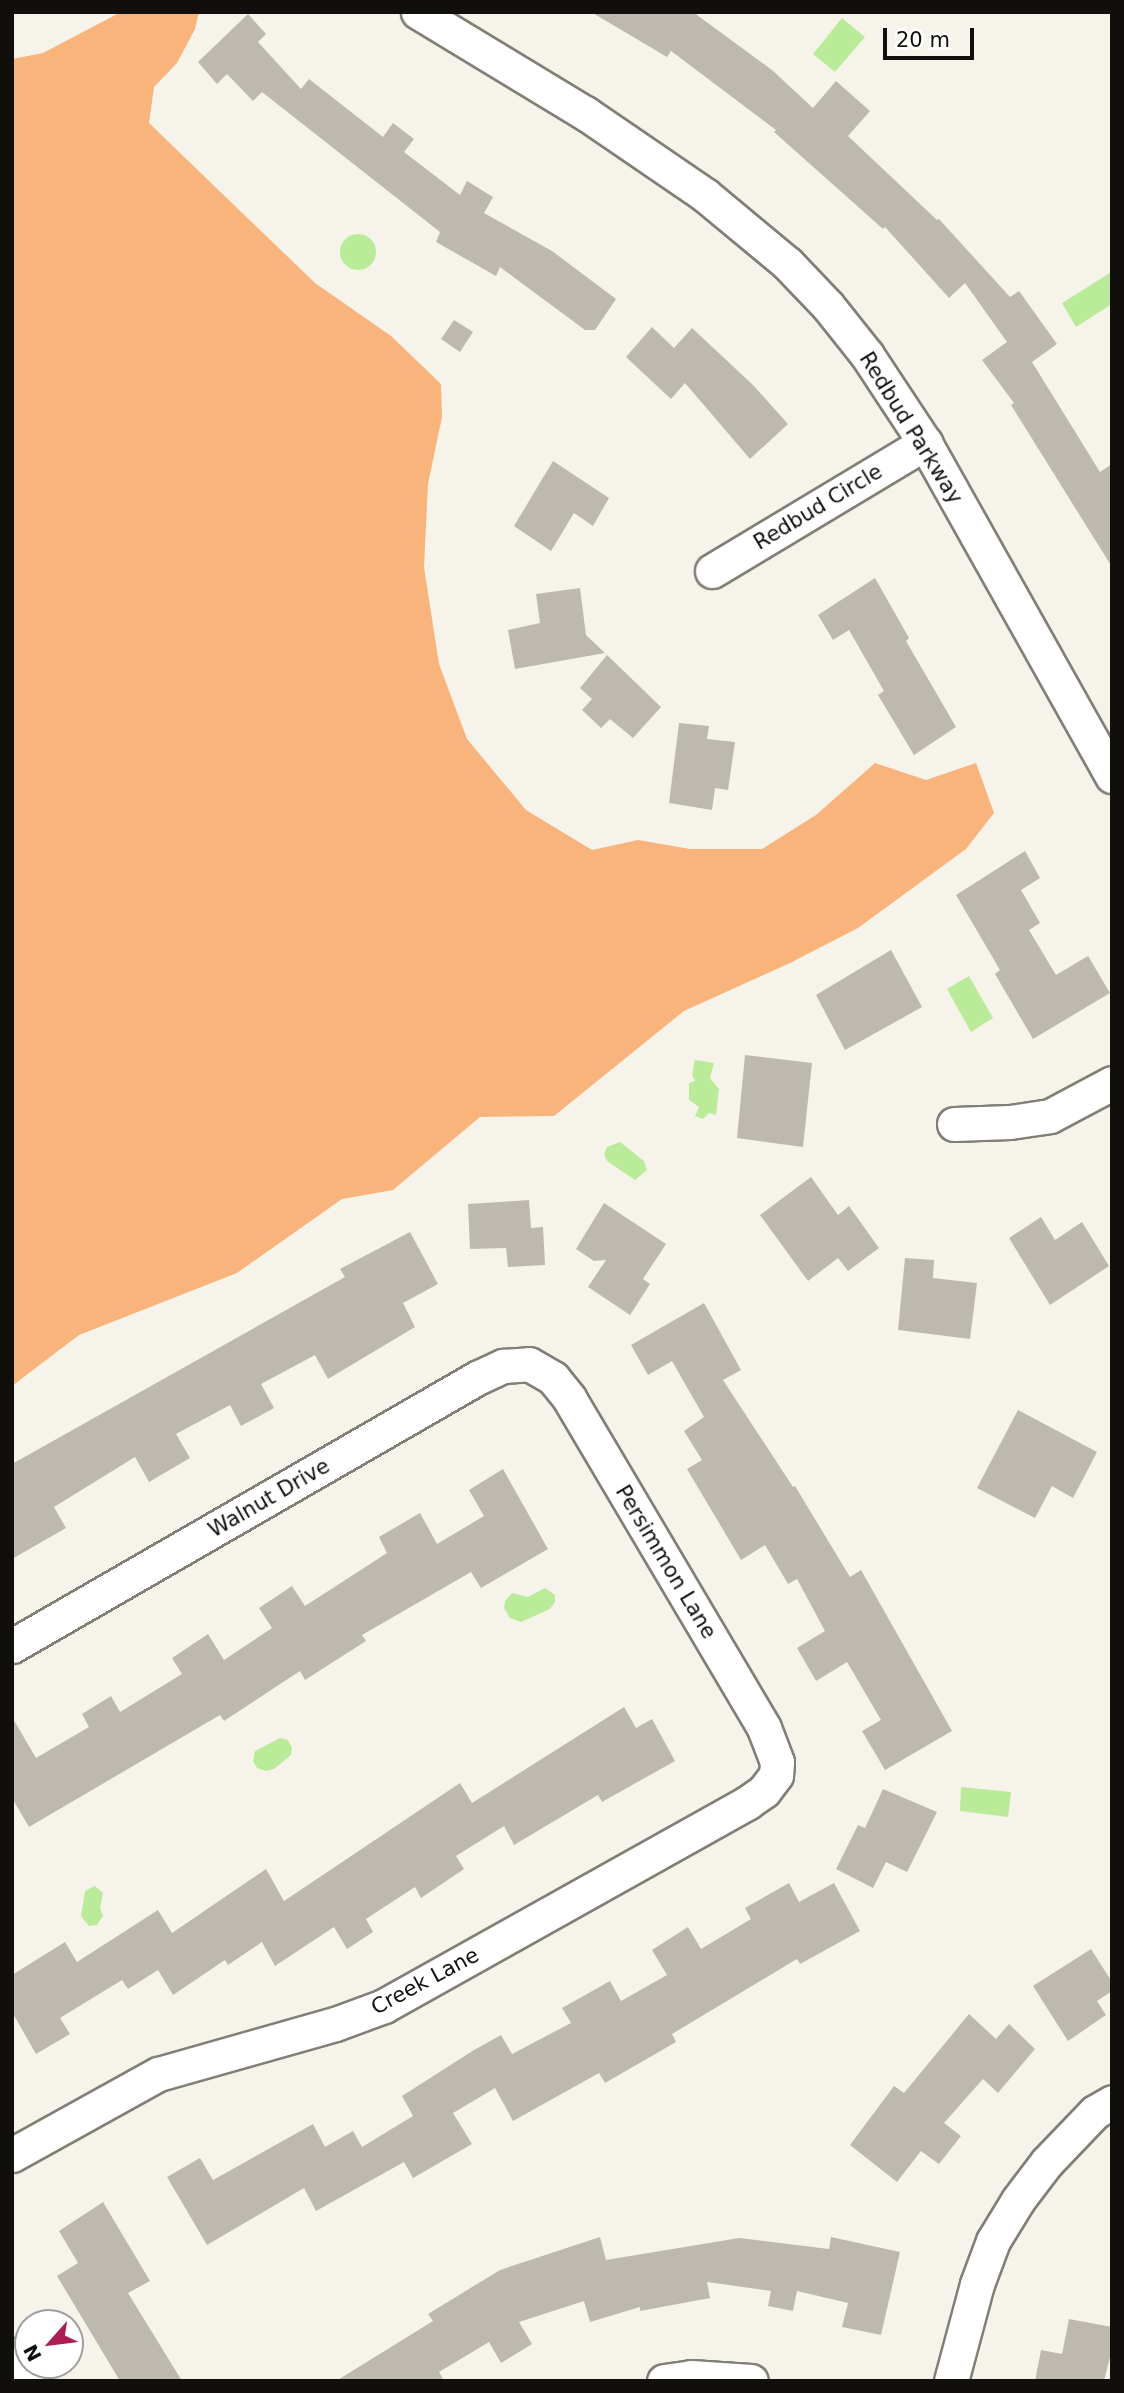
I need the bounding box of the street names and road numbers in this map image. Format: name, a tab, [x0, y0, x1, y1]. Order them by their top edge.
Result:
street label: Redbud Parkway	[854, 347, 968, 509]
street label: Redbud Circle	[749, 459, 887, 555]
street label: Walnut Drive	[204, 1453, 334, 1543]
street label: Persimmon Lane	[610, 1481, 722, 1643]
street label: Creek Lane	[367, 1942, 483, 2020]

